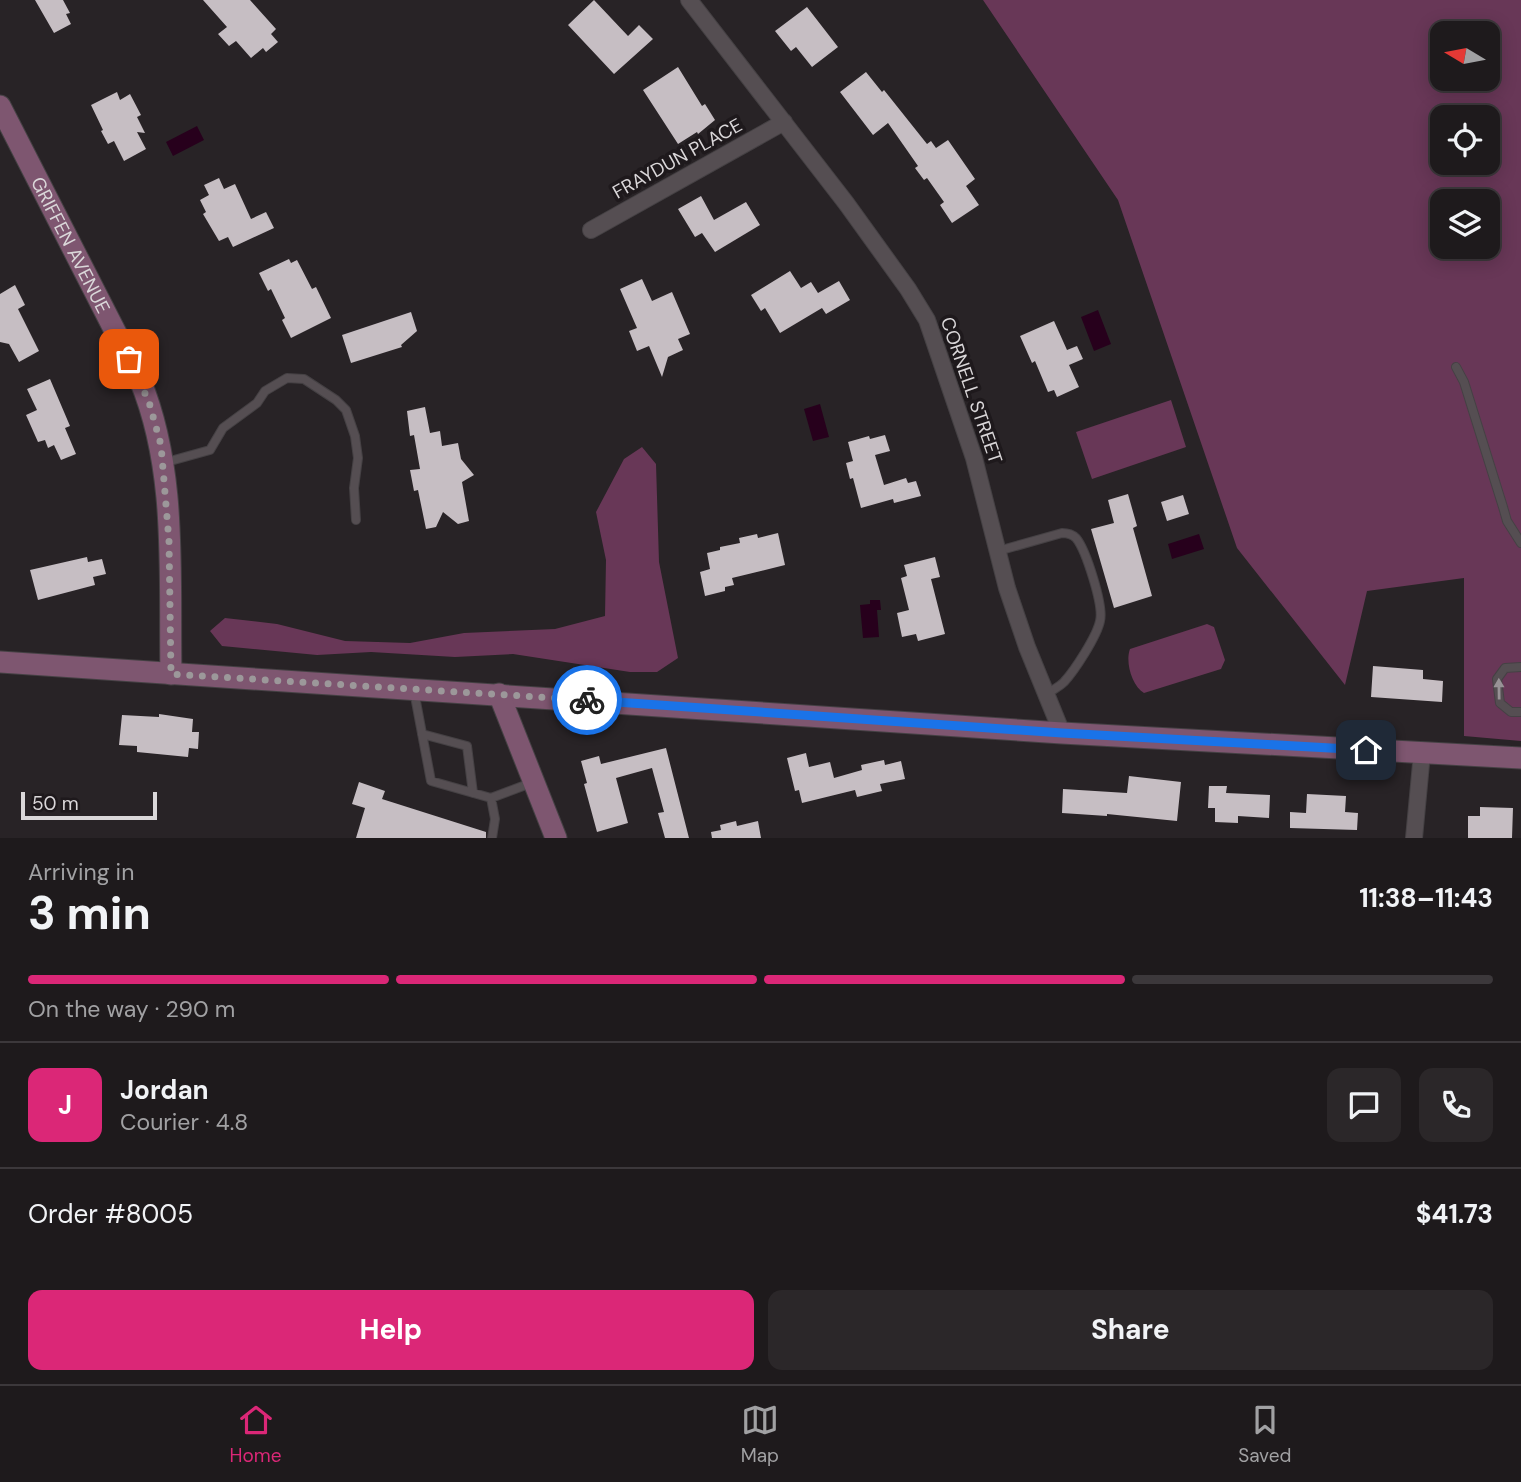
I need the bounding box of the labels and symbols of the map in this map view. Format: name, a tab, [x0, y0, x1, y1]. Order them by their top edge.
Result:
north arrow	[1430, 21, 1500, 91]
street label: FRAYDUN PLACE	[608, 112, 747, 204]
street label: GRIFFEN AVENUE	[25, 173, 116, 318]
street label: CORNELL STREET	[935, 314, 1008, 467]
pin	[99, 329, 159, 389]
courier	[552, 665, 622, 735]
one-way arrow	[1494, 677, 1505, 699]
pin	[1336, 720, 1396, 780]
scale bar	[21, 789, 158, 821]

